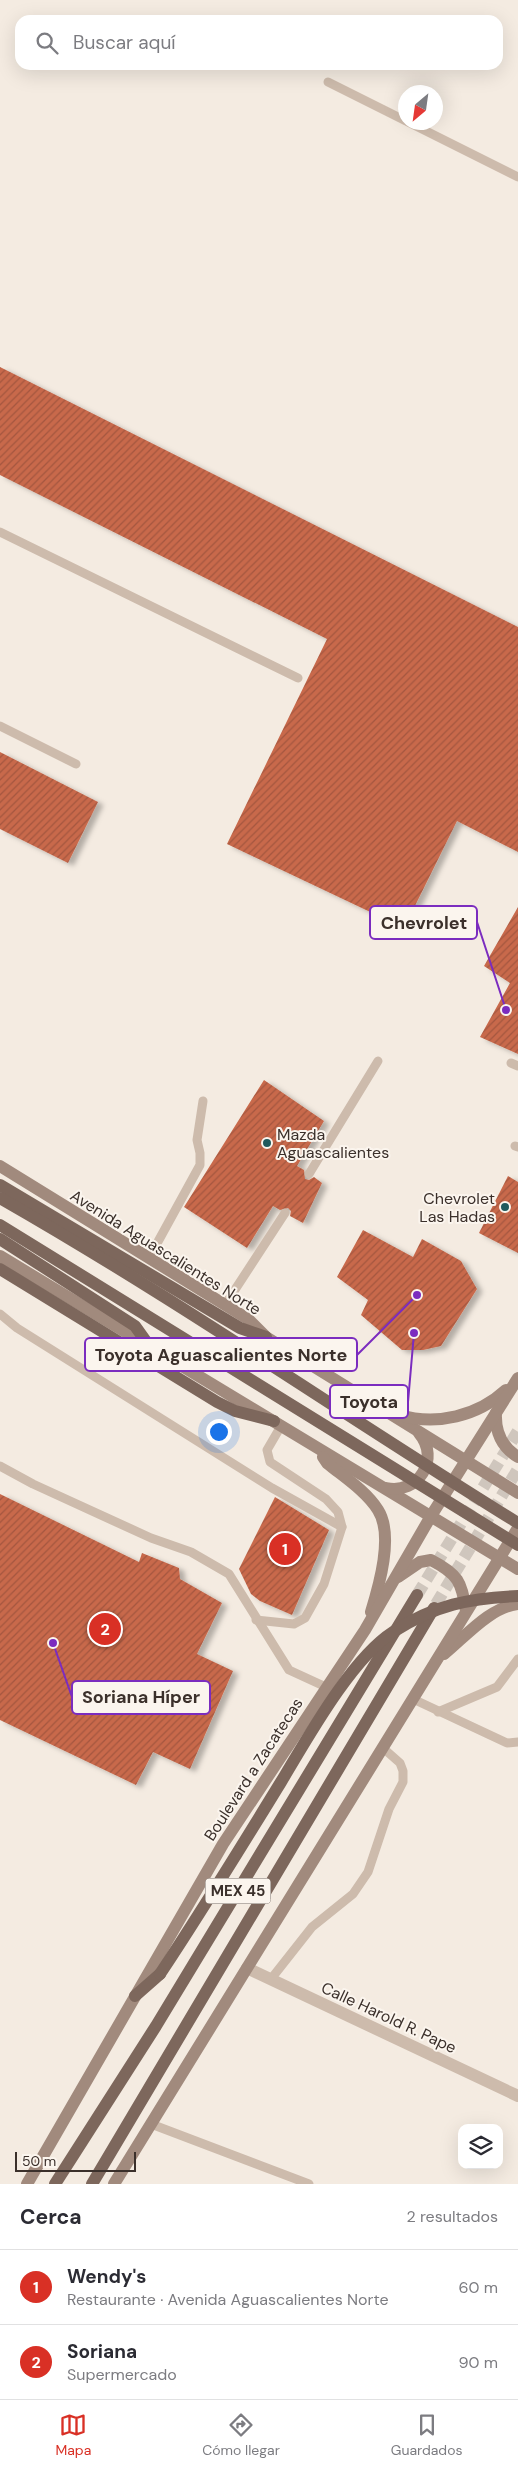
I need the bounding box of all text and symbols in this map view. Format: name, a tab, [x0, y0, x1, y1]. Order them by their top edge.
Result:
search box	[15, 15, 503, 70]
icon: search	[33, 29, 61, 57]
text: Buscar aquí	[73, 30, 176, 55]
north arrow	[398, 85, 443, 130]
callout: Chevrolet	[370, 906, 477, 939]
text: Chevrolet	[381, 911, 467, 935]
place label: Mazda Aguascalientes	[277, 1124, 389, 1163]
marker: Mazda Aguascalientes	[261, 1137, 273, 1149]
street label: Avenida Aguascalientes Norte	[66, 1185, 265, 1320]
place label: Chevrolet Las Hadas	[419, 1188, 495, 1227]
marker: Chevrolet Las Hadas	[499, 1201, 511, 1213]
callout: Toyota Aguascalientes Norte	[85, 1338, 357, 1371]
text: Toyota Aguascalientes Norte	[95, 1343, 347, 1367]
callout: Toyota	[330, 1385, 408, 1418]
text: Toyota	[340, 1390, 398, 1414]
your location	[206, 1419, 232, 1445]
pin: 1	[269, 1530, 301, 1568]
pin: 2	[89, 1610, 121, 1648]
callout: Soriana Híper	[72, 1681, 210, 1714]
text: Soriana Híper	[82, 1685, 200, 1709]
street label: Boulevard a Zacatecas	[199, 1694, 308, 1845]
road number: MEX 45	[206, 1878, 270, 1904]
street label: Calle Harold R. Pape	[318, 1977, 460, 2058]
map controls	[458, 2124, 503, 2169]
button: layers	[458, 2124, 503, 2169]
scale bar	[15, 2149, 136, 2172]
text: 50 m	[22, 2152, 56, 2170]
text: Cerca	[20, 2203, 82, 2231]
text: 2 resultados	[407, 2206, 498, 2227]
text: Wendy's	[67, 2264, 146, 2289]
text: 1	[33, 2277, 39, 2298]
text: 60 m	[458, 2277, 498, 2298]
text: Restaurante · Avenida Aguascalientes Norte	[67, 2289, 389, 2310]
text: Soriana	[67, 2339, 137, 2364]
text: 2	[31, 2352, 41, 2373]
text: 90 m	[458, 2352, 498, 2373]
text: Supermercado	[67, 2364, 177, 2385]
tab: Mapa	[55, 2411, 91, 2459]
tab: Cómo llegar	[202, 2411, 280, 2459]
tab: Guardados	[391, 2411, 462, 2459]

